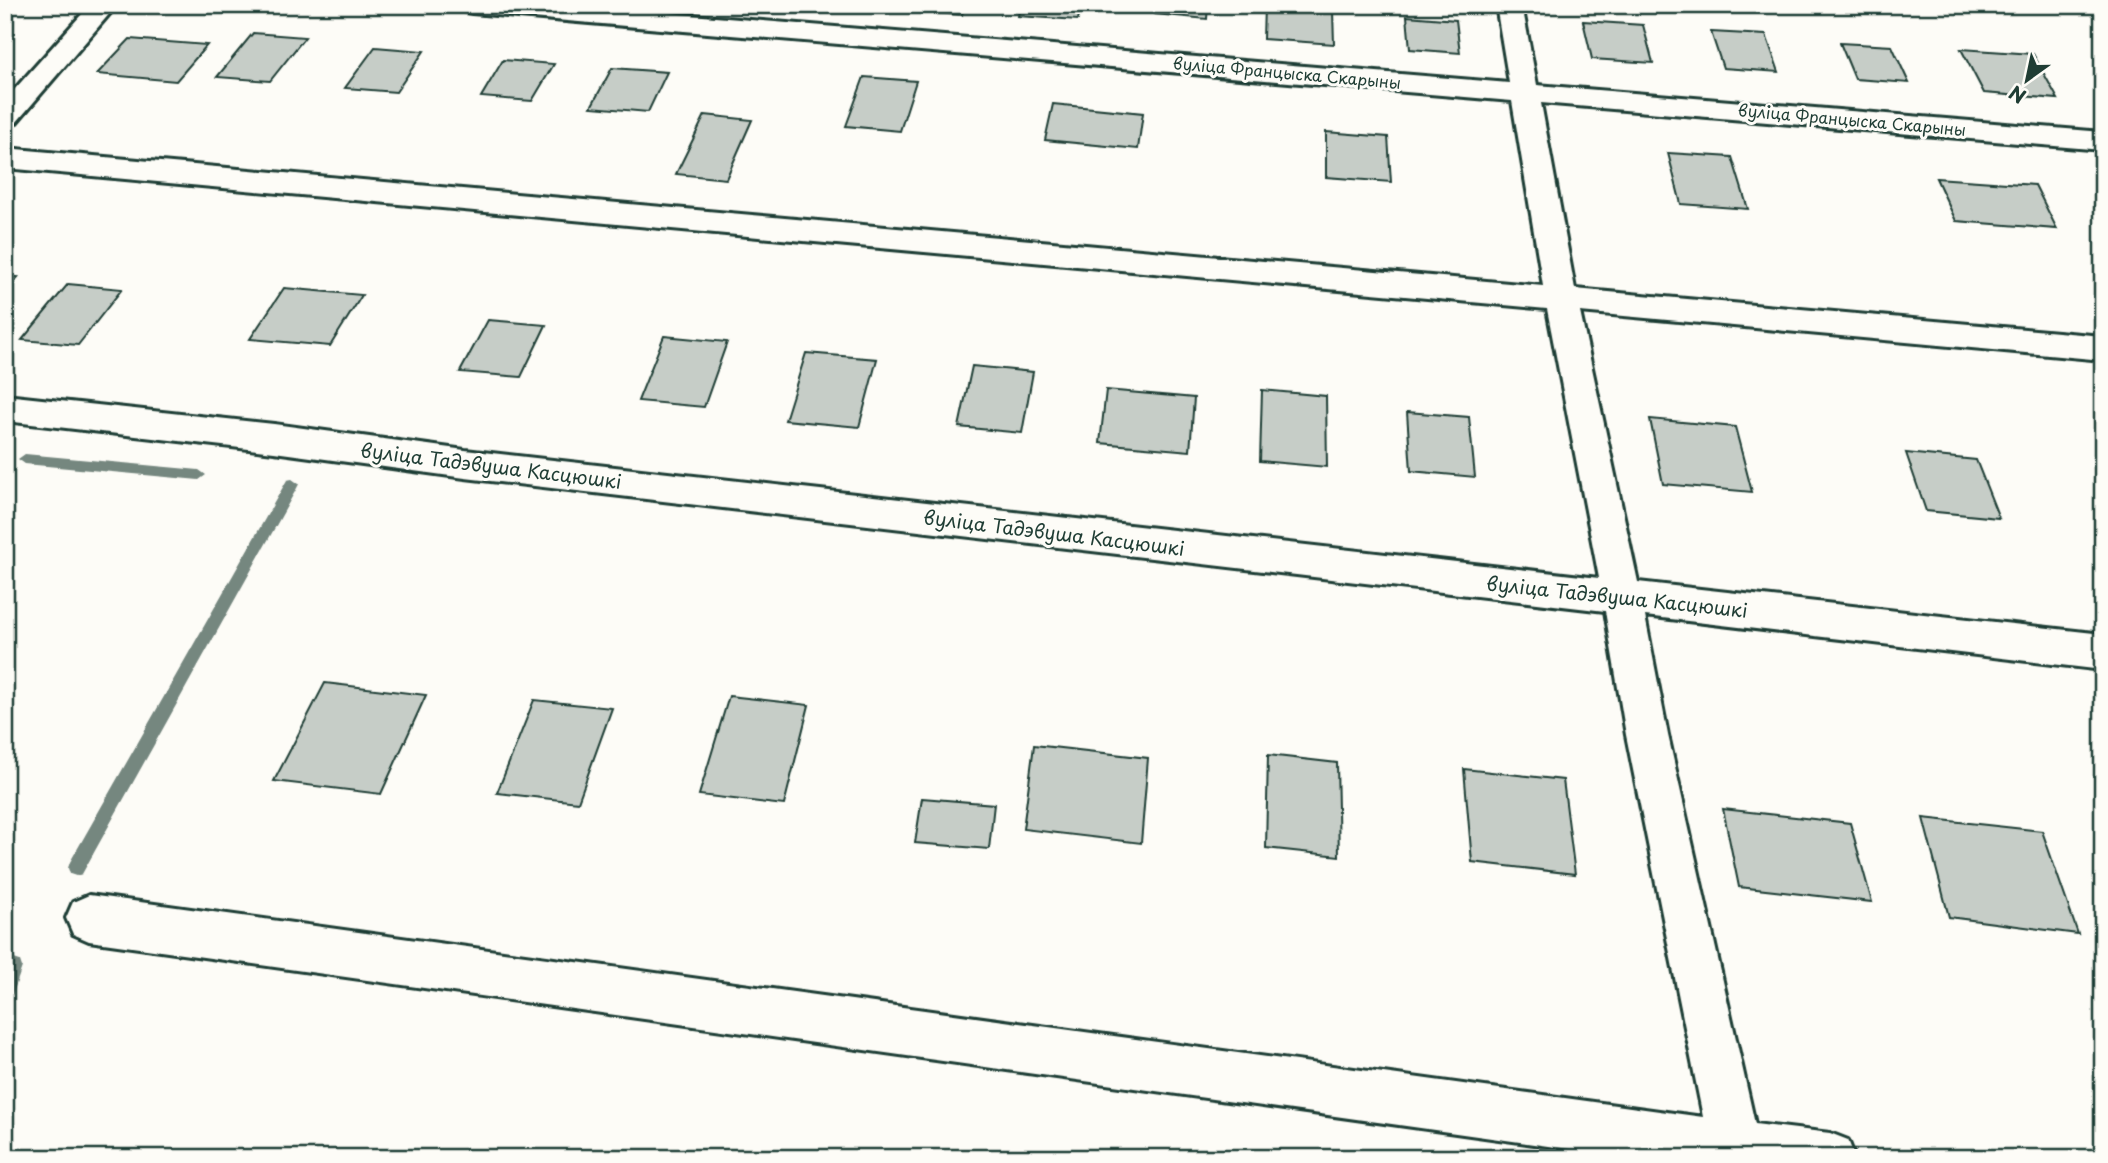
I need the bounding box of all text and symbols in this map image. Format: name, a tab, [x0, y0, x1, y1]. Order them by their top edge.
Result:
north arrow	[1993, 46, 2062, 116]
street label: вуліца Францыска Скарыны	[1172, 50, 1402, 94]
text: N	[2003, 79, 2031, 111]
street label: вуліца Францыска Скарыны	[1737, 97, 1967, 141]
street label: вуліца Тадэвуша Касцюшкі	[359, 435, 623, 495]
street label: вуліца Тадэвуша Касцюшкі	[922, 502, 1186, 562]
street label: вуліца Тадэвуша Касцюшкі	[1485, 568, 1749, 624]

